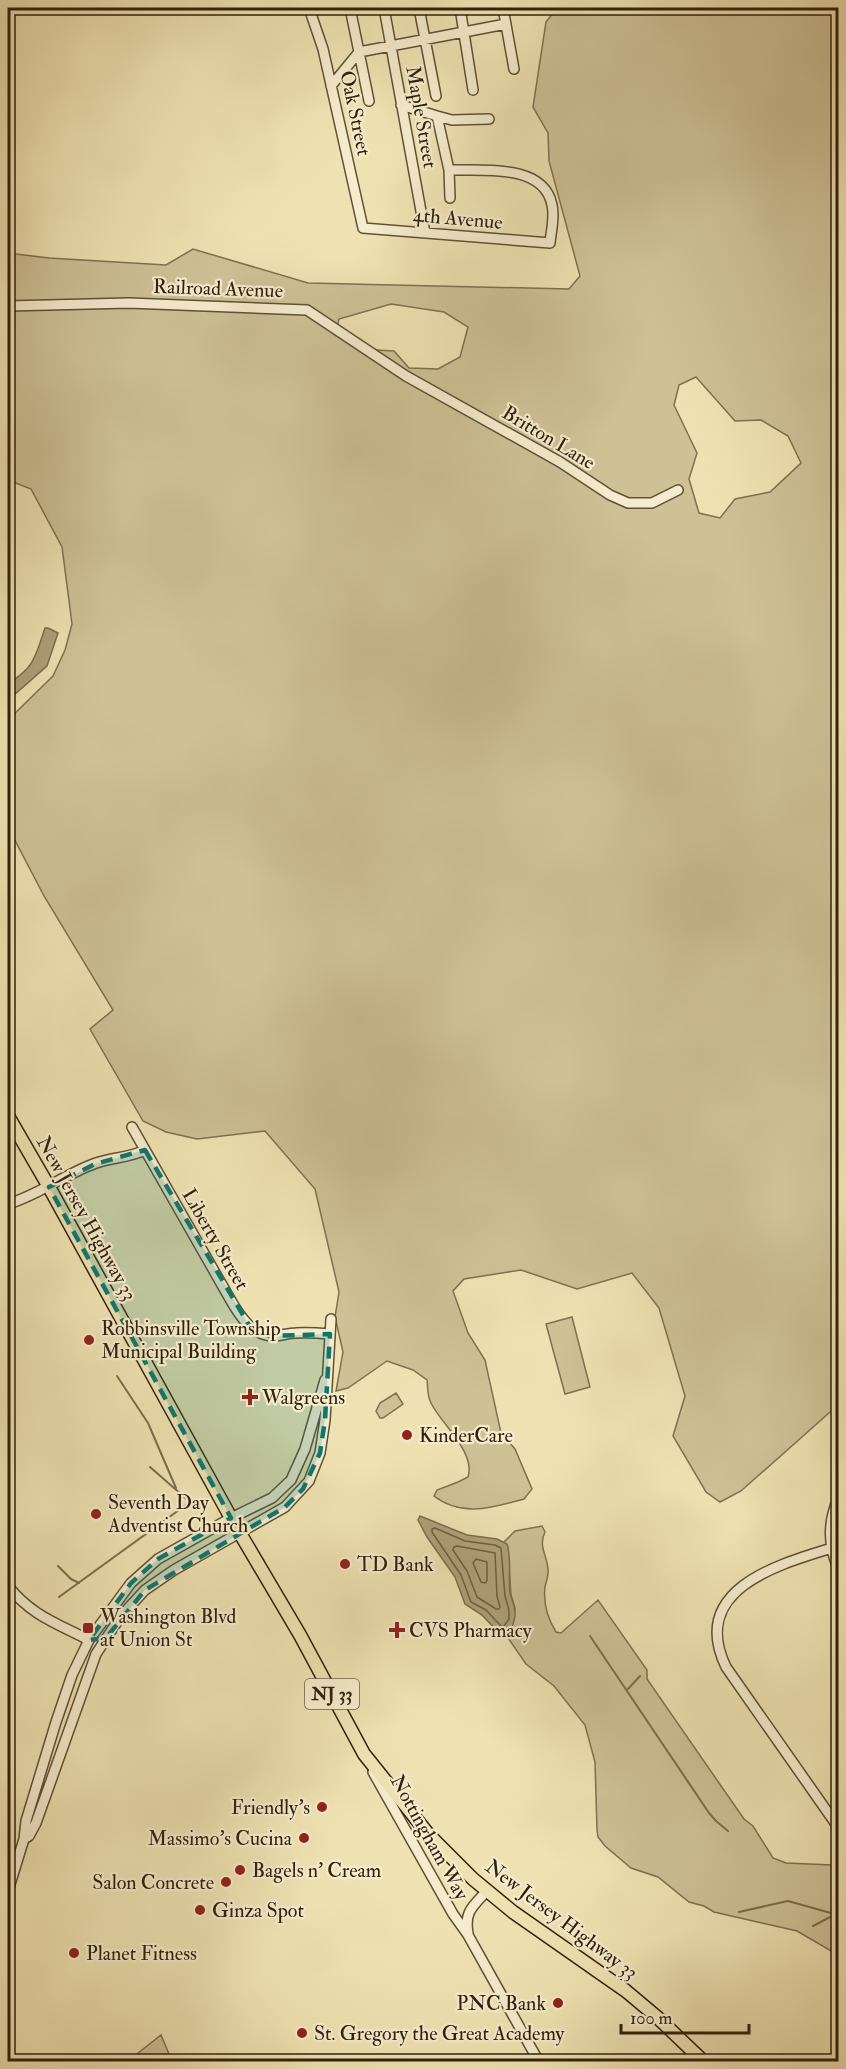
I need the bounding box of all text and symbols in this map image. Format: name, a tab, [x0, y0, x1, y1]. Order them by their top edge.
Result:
street label: Maple Street	[399, 64, 443, 171]
street label: Oak Street	[334, 68, 377, 159]
street label: 4th Avenue	[412, 202, 504, 235]
street label: Railroad Avenue	[152, 274, 283, 303]
street label: Britton Lane	[498, 400, 600, 475]
street label: New Jersey Highway 33	[31, 1131, 142, 1305]
street label: Liberty Street	[176, 1184, 255, 1295]
place label: Robbinsville Township Municipal Building	[101, 1316, 281, 1365]
marker: Robbinsville Township Municipal Building	[82, 1333, 96, 1347]
place label: Walgreens	[261, 1385, 345, 1410]
marker: Walgreens	[243, 1390, 257, 1404]
place label: KinderCare	[419, 1423, 513, 1448]
marker: KinderCare	[400, 1428, 414, 1442]
place label: Seventh Day Adventist Church	[107, 1490, 249, 1538]
marker: Seventh Day Adventist Church	[89, 1507, 103, 1521]
place label: TD Bank	[357, 1552, 434, 1577]
marker: TD Bank	[338, 1557, 352, 1571]
place label: Washington Blvd at Union St	[99, 1604, 237, 1652]
place label: CVS Pharmacy	[409, 1618, 533, 1643]
marker: Washington Blvd at Union St	[81, 1621, 95, 1635]
marker: CVS Pharmacy	[390, 1623, 404, 1637]
road number: NJ 33	[305, 1679, 359, 1709]
street label: Nottingham Way	[385, 1770, 475, 1905]
place label: Friendly's	[231, 1795, 310, 1820]
marker: Friendly's	[315, 1800, 329, 1814]
place label: Massimo's Cucina	[148, 1826, 293, 1851]
marker: Massimo's Cucina	[297, 1831, 311, 1845]
street label: New Jersey Highway 33	[480, 1854, 643, 1985]
place label: Bagels n' Cream	[252, 1858, 382, 1883]
marker: Bagels n' Cream	[233, 1863, 247, 1877]
place label: Salon Concrete	[92, 1870, 214, 1895]
marker: Salon Concrete	[219, 1875, 233, 1889]
place label: Ginza Spot	[212, 1898, 304, 1924]
marker: Ginza Spot	[193, 1903, 207, 1917]
place label: Planet Fitness	[86, 1941, 197, 1966]
marker: Planet Fitness	[67, 1946, 81, 1960]
place label: PNC Bank	[457, 1991, 546, 2016]
marker: PNC Bank	[551, 1996, 565, 2010]
scale bar	[621, 1997, 748, 2035]
text: 100 m	[630, 2007, 673, 2030]
place label: St. Gregory the Great Academy	[314, 2021, 566, 2046]
marker: St. Gregory the Great Academy	[295, 2026, 309, 2040]

